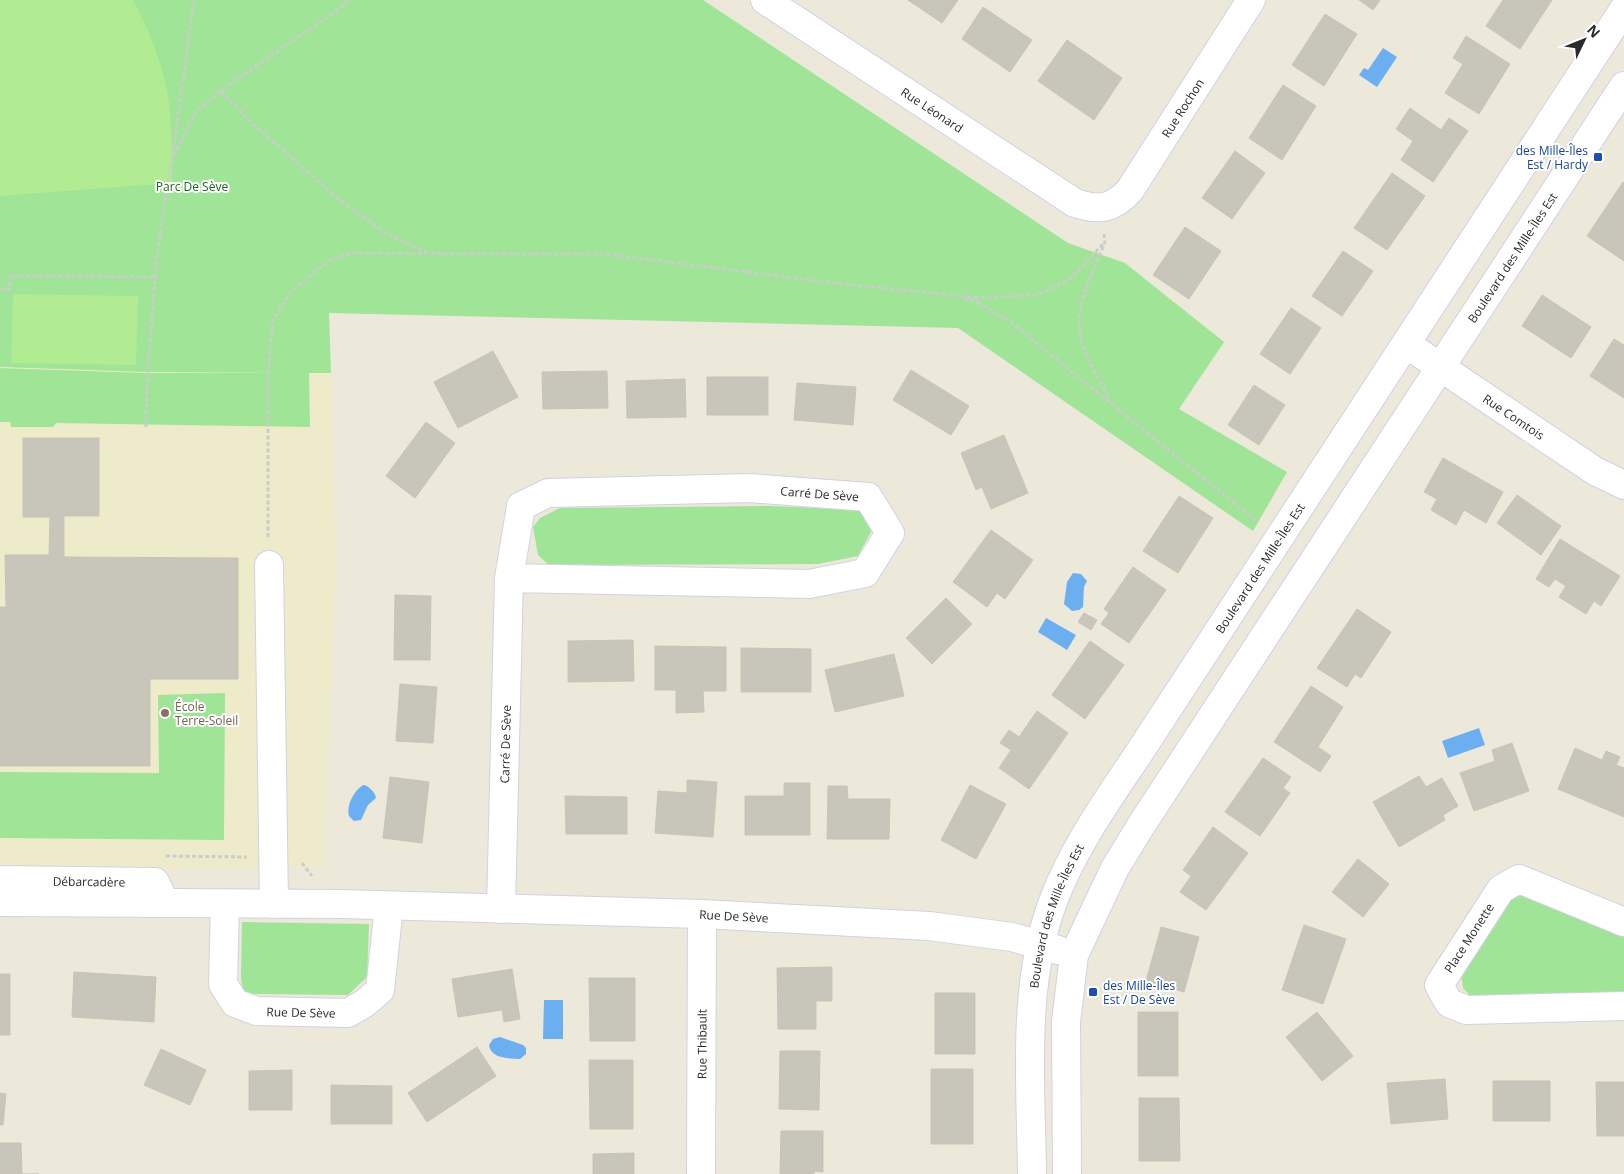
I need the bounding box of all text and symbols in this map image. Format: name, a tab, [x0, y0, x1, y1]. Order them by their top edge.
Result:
north arrow	[1559, 15, 1609, 65]
text: N	[1583, 20, 1605, 41]
street label: Rue Rochon	[1157, 75, 1207, 141]
street label: Rue Léonard	[898, 83, 967, 136]
place label: des Mille-Îles Est / Hardy	[1516, 142, 1589, 173]
marker: des Mille-Îles Est / Hardy	[1592, 151, 1604, 163]
park label: Parc De Sève	[156, 178, 228, 195]
street label: Boulevard des Mille-Îles Est	[1463, 189, 1561, 326]
street label: Rue Comtois	[1480, 390, 1548, 443]
street label: Carré De Sève	[780, 482, 860, 505]
street label: Boulevard des Mille-Îles Est	[1211, 499, 1308, 636]
place label: École Terre-Soleil	[175, 698, 238, 729]
street label: Carré De Sève	[496, 704, 514, 784]
marker: École Terre-Soleil	[159, 707, 171, 719]
street label: Boulevard des Mille-Îles Est	[1025, 840, 1087, 989]
street label: Débarcadère	[53, 872, 126, 890]
street label: Place Monette	[1440, 900, 1498, 976]
street label: Rue De Sève	[699, 905, 769, 926]
place label: des Mille-Îles Est / De Sève	[1103, 977, 1176, 1008]
marker: des Mille-Îles Est / De Sève	[1087, 986, 1099, 998]
street label: Rue De Sève	[266, 1003, 336, 1021]
street label: Rue Thibault	[693, 1009, 710, 1079]

